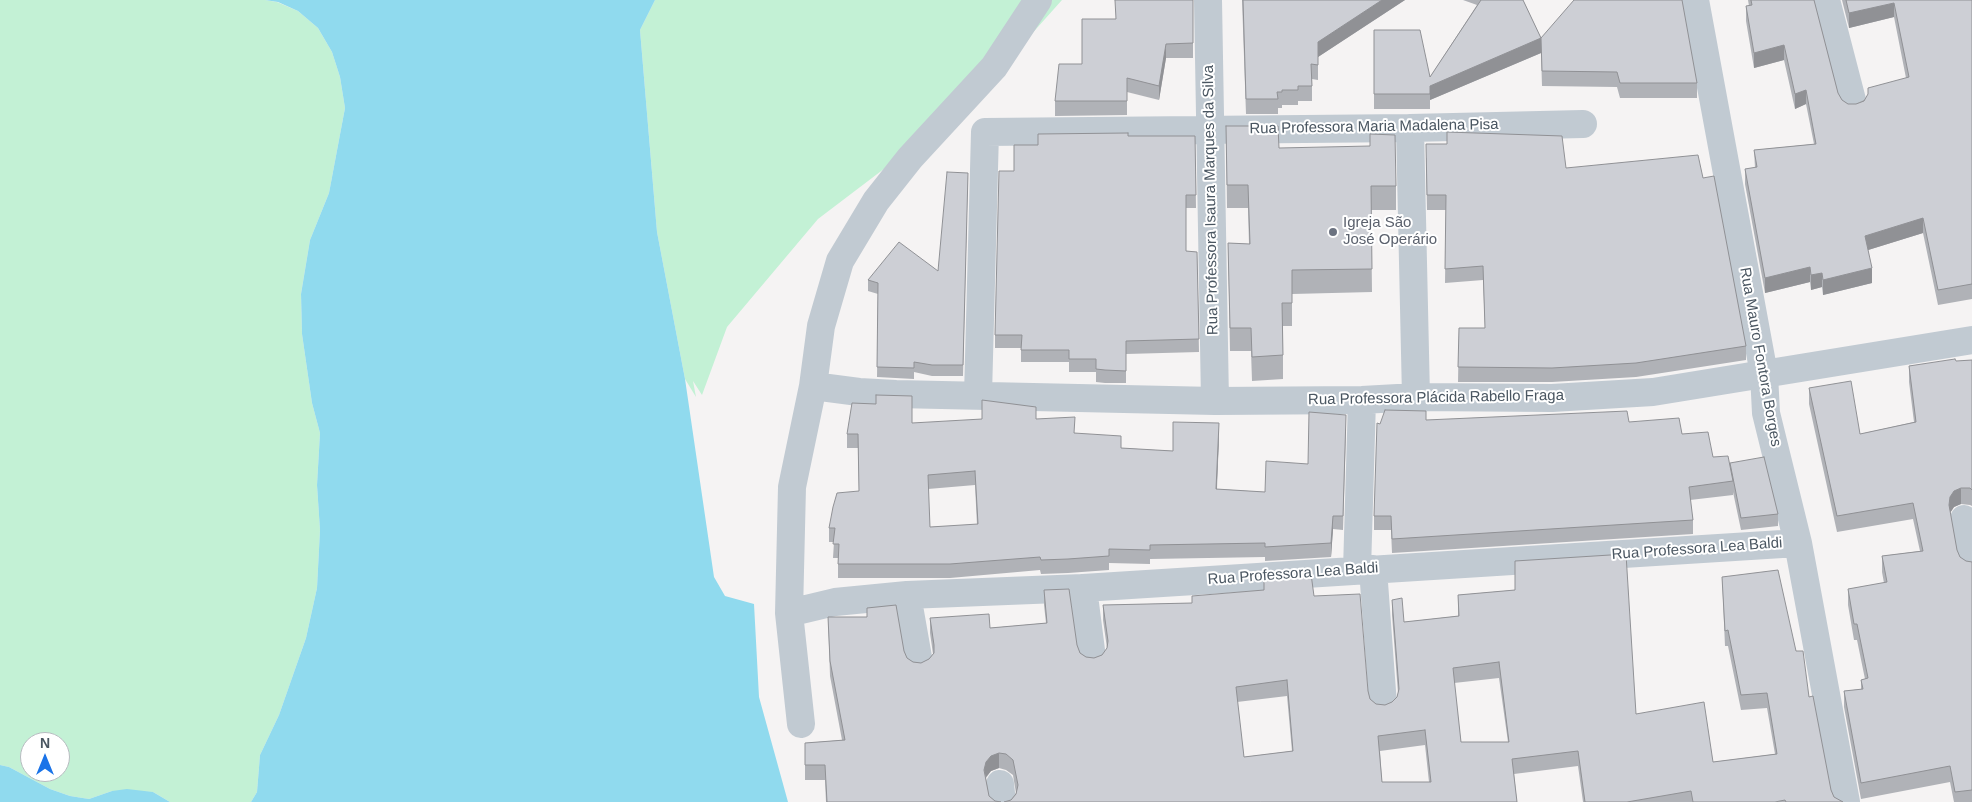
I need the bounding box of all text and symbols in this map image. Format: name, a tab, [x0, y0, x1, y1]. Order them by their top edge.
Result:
street label: Rua Professora Isaura Marques da Silva	[1200, 65, 1222, 335]
street label: Rua Professora Maria Madalena Pisa	[1249, 116, 1499, 138]
place label: Igreja São José Operário	[1343, 214, 1437, 249]
marker: Igreja São José Operário	[1327, 226, 1339, 238]
street label: Rua Mauro Fontora Borges	[1735, 266, 1785, 448]
street label: Rua Professora Plácida Rabello Fraga	[1308, 387, 1564, 409]
street label: Rua Professora Lea Baldi	[1611, 534, 1783, 564]
street label: Rua Professora Lea Baldi	[1207, 559, 1379, 589]
north arrow	[20, 732, 70, 782]
text: N	[40, 735, 50, 751]

